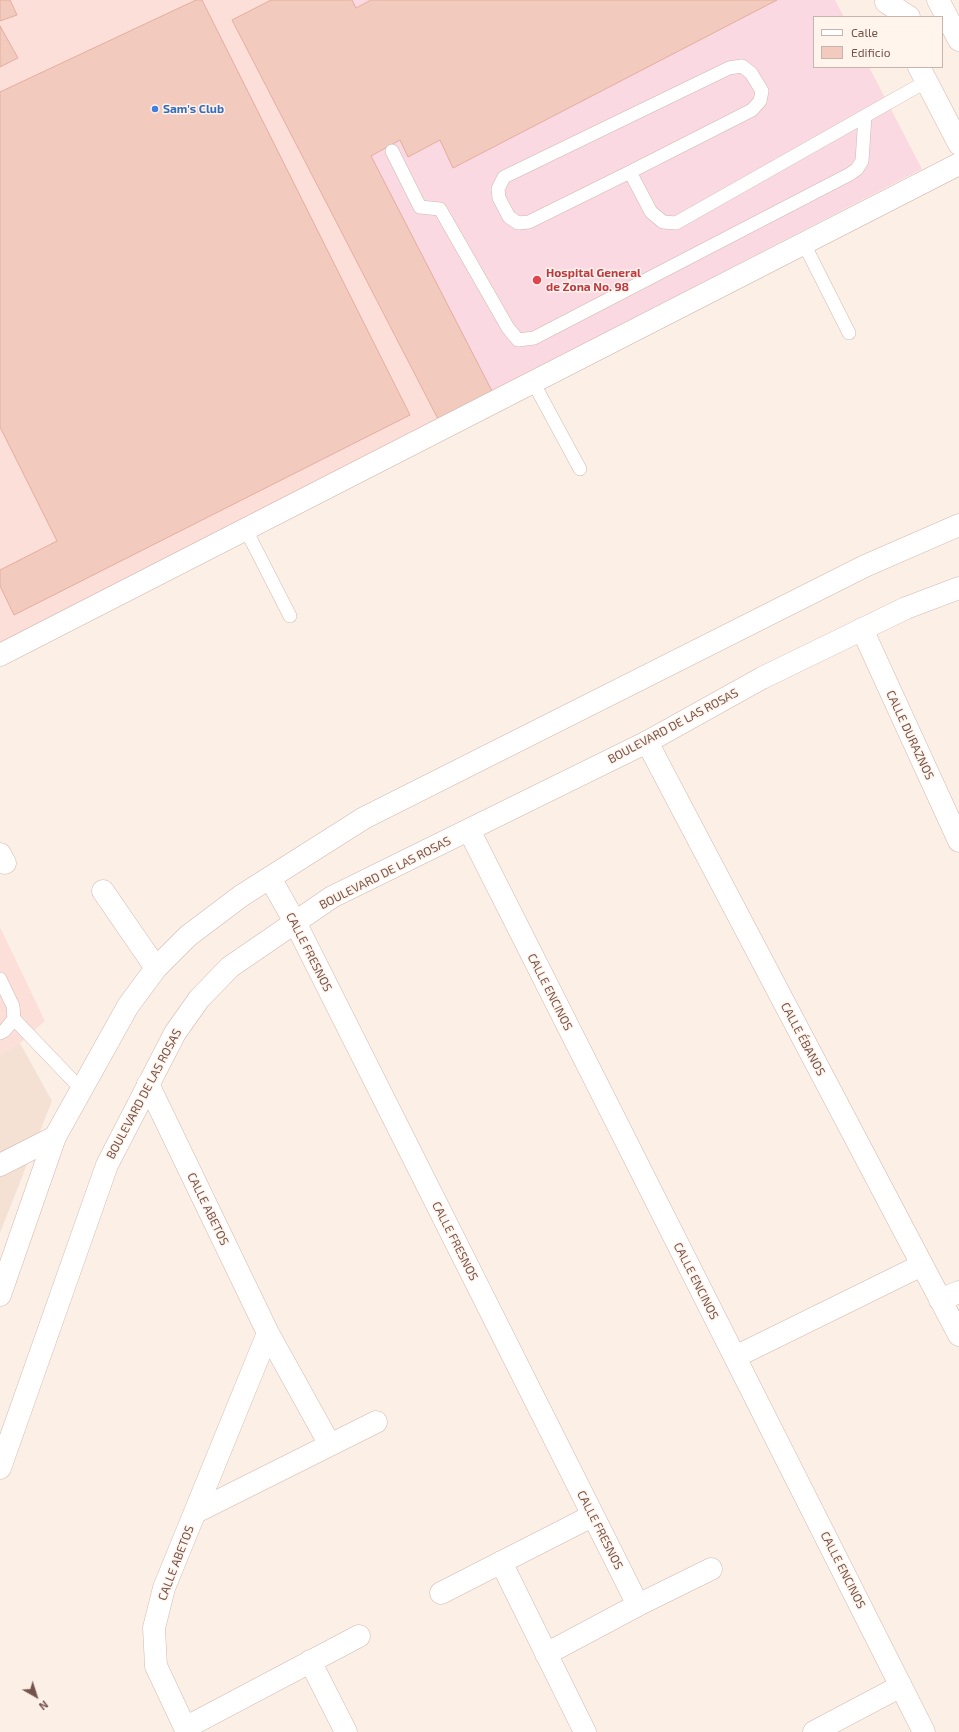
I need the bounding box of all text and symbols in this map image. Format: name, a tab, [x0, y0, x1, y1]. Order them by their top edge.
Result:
legend	[813, 16, 943, 68]
text: Calle	[851, 25, 878, 39]
text: Edificio	[851, 45, 891, 59]
place label: Sam's Club	[163, 102, 224, 116]
marker: Sam's Club	[150, 104, 160, 114]
place label: Hospital General de Zona No. 98	[546, 266, 641, 294]
marker: Hospital General de Zona No. 98	[531, 274, 543, 286]
street label: BOULEVARD DE LAS ROSAS	[605, 685, 741, 767]
street label: CALLE DURAZNOS	[883, 688, 937, 782]
street label: BOULEVARD DE LAS ROSAS	[317, 834, 453, 912]
street label: CALLE FRESNOS	[283, 910, 335, 994]
street label: CALLE ENCINOS	[524, 951, 576, 1033]
street label: CALLE ÉBANOS	[778, 1000, 828, 1078]
street label: BOULEVARD DE LAS ROSAS	[103, 1026, 185, 1162]
street label: CALLE ABETOS	[184, 1170, 232, 1248]
street label: CALLE FRESNOS	[429, 1199, 481, 1283]
street label: CALLE ENCINOS	[670, 1240, 722, 1322]
street label: CALLE FRESNOS	[574, 1488, 626, 1572]
street label: CALLE ABETOS	[155, 1523, 197, 1603]
street label: CALLE ENCINOS	[817, 1529, 869, 1611]
north arrow	[16, 1676, 56, 1716]
text: N	[37, 1698, 51, 1713]

